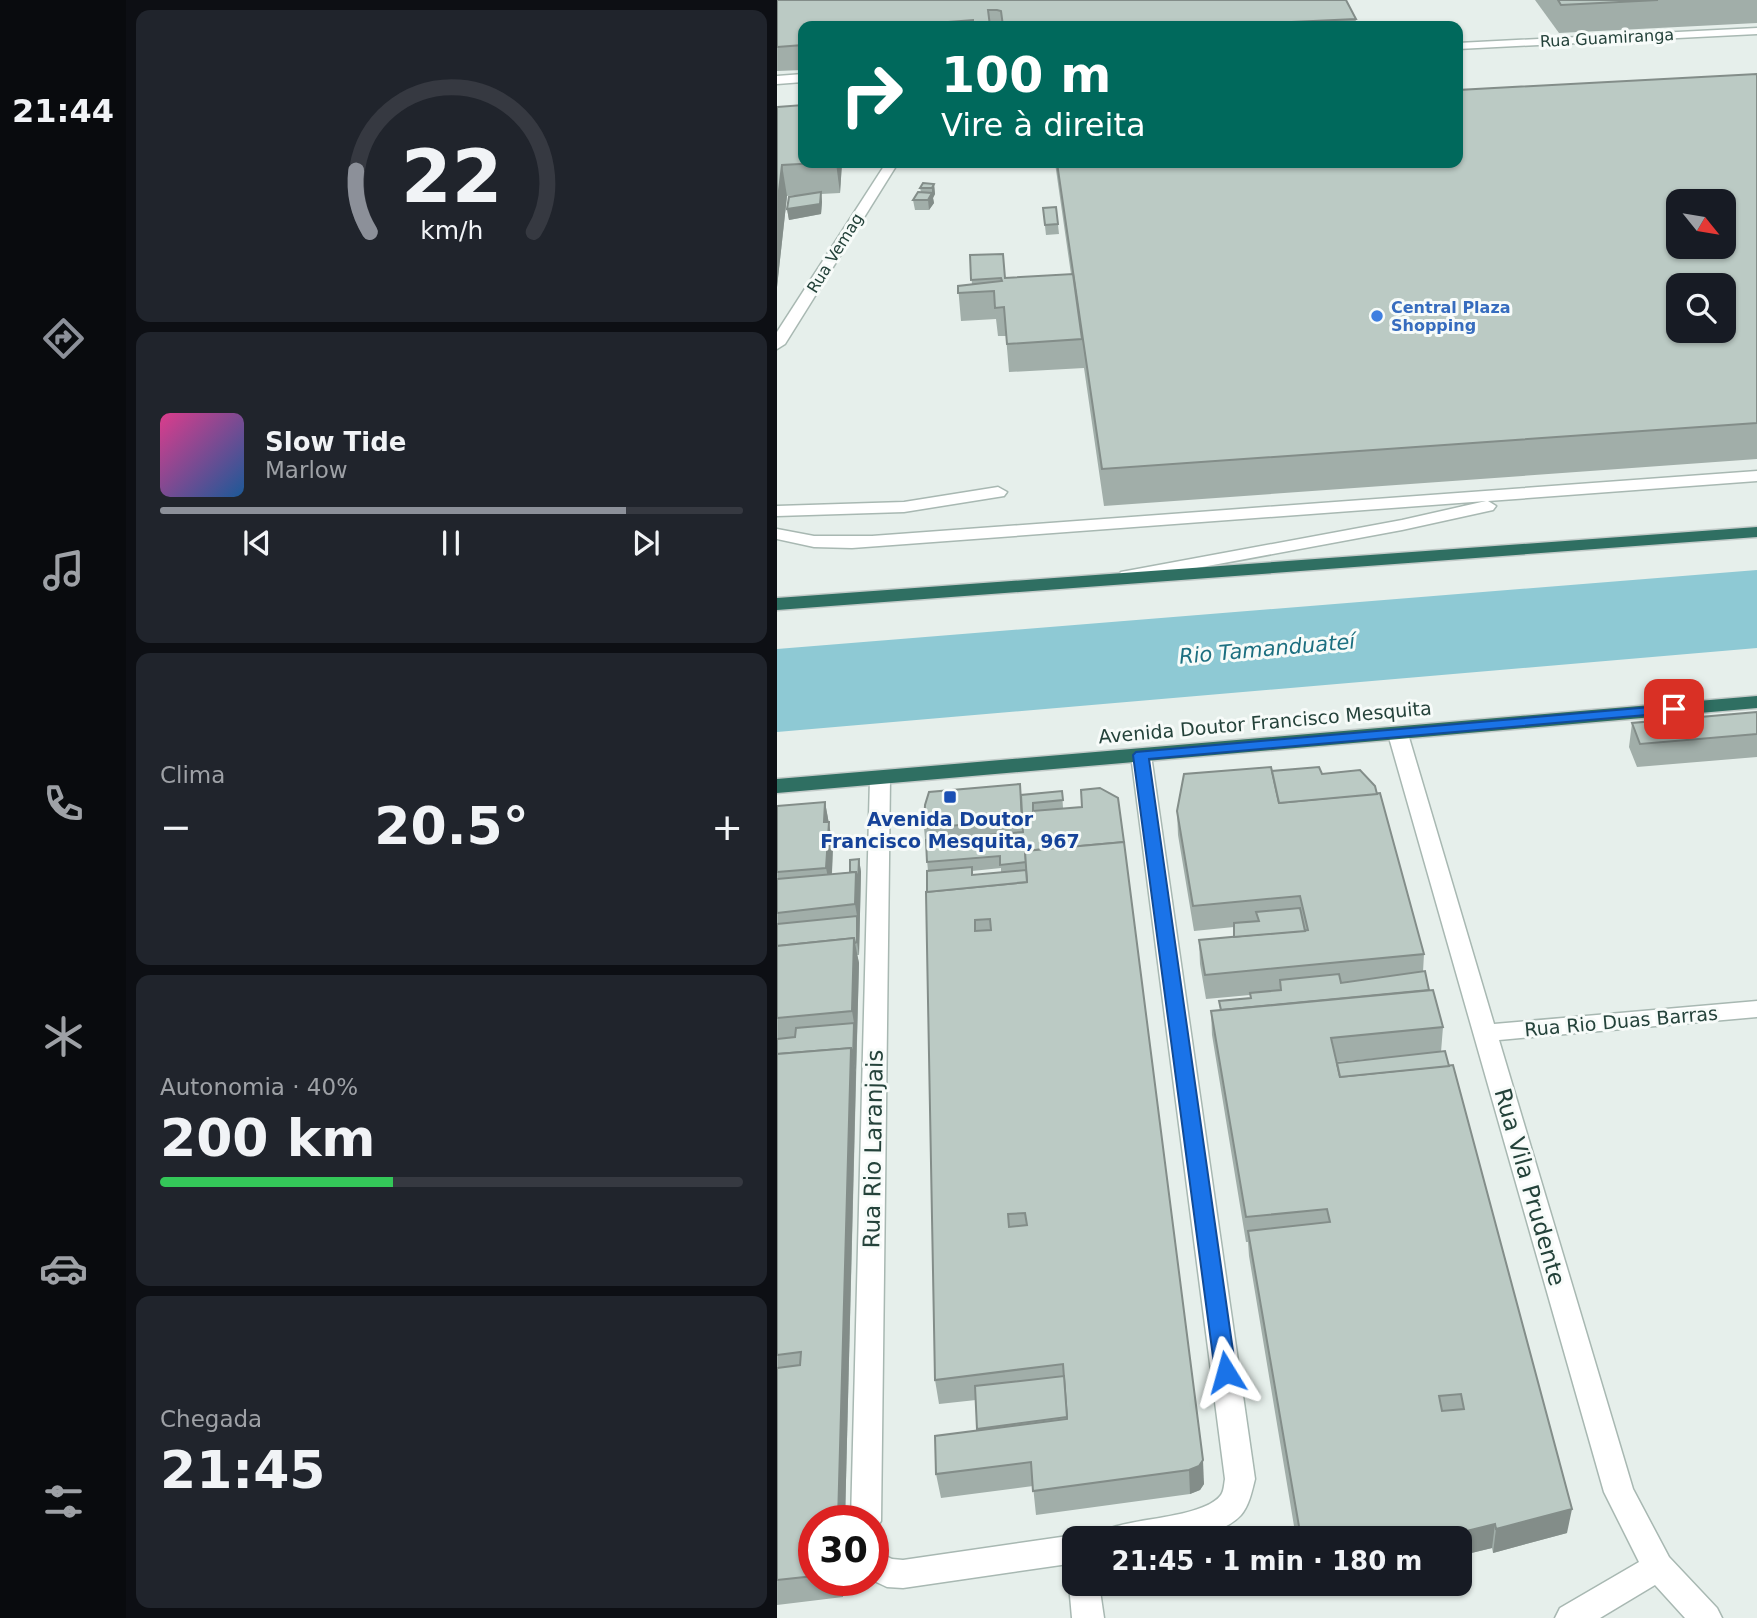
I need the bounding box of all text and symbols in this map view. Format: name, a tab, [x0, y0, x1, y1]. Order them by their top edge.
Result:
street label: Rua Guamiranga	[1539, 25, 1675, 51]
text: 100 m	[941, 47, 1111, 104]
icon: right	[826, 49, 917, 140]
text: 21:44	[12, 92, 114, 130]
text: Vire à direita	[941, 106, 1146, 144]
text: 22	[401, 134, 502, 219]
north arrow	[1666, 189, 1736, 259]
map controls	[1666, 189, 1736, 343]
street label: Rua Vemag	[803, 210, 867, 296]
text: km/h	[420, 216, 483, 245]
button: search	[1666, 273, 1736, 343]
place label: Central Plaza Shopping	[1391, 298, 1511, 335]
marker: Central Plaza Shopping	[1369, 308, 1385, 324]
icon: directions	[39, 314, 88, 363]
text: Slow Tide	[265, 427, 406, 457]
text: Marlow	[265, 457, 348, 483]
icon: previous	[238, 524, 276, 562]
icon: pause	[432, 524, 470, 562]
icon: next	[627, 524, 665, 562]
icon: music	[39, 546, 88, 595]
water label: Rio Tamanduateí	[1178, 629, 1359, 669]
pin	[1644, 679, 1704, 739]
icon: arrive	[1655, 690, 1693, 728]
street label: Avenida Doutor Francisco Mesquita	[1098, 696, 1432, 748]
text: Clima	[160, 762, 225, 788]
icon: phone	[39, 779, 88, 828]
marker: Avenida Doutor Francisco Mesquita, 967	[942, 789, 958, 805]
text: 20.5°	[374, 796, 529, 856]
text: −	[160, 805, 192, 849]
text: +	[711, 805, 743, 849]
place label: Avenida Doutor Francisco Mesquita, 967	[820, 808, 1080, 852]
street label: Rua Rio Duas Barras	[1523, 1002, 1719, 1040]
icon: climate	[39, 1012, 88, 1061]
street label: Rua Rio Laranjais	[858, 1049, 888, 1249]
text: Autonomia · 40%	[160, 1074, 358, 1100]
street label: Rua Vila Prudente	[1489, 1085, 1571, 1289]
text: 200 km	[160, 1108, 375, 1168]
icon: car	[39, 1244, 88, 1293]
position arrow	[1189, 1335, 1263, 1409]
text: Chegada	[160, 1406, 262, 1432]
text: 21:45	[160, 1440, 326, 1500]
icon: filters	[39, 1477, 88, 1526]
speed limit sign: 30	[798, 1505, 889, 1596]
text: 21:45 · 1 min · 180 m	[1112, 1546, 1422, 1576]

